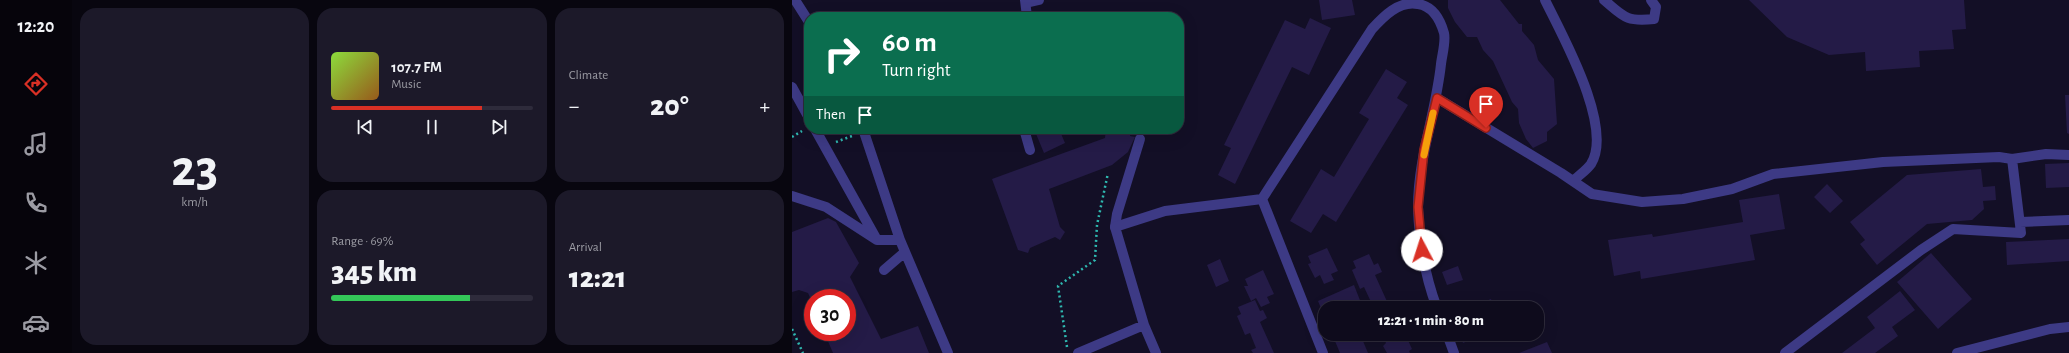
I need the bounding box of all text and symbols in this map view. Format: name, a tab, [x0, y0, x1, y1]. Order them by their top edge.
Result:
text: 12:20	[18, 18, 54, 36]
icon: right	[816, 28, 868, 80]
text: 60 m	[882, 29, 937, 57]
text: 107.7 FM	[391, 60, 442, 75]
text: Turn right	[882, 62, 951, 80]
text: Climate	[569, 69, 608, 82]
icon: directions	[22, 70, 50, 98]
text: Music	[391, 78, 421, 91]
pin	[1469, 87, 1503, 128]
text: 20°	[650, 91, 689, 121]
icon: arrive	[1475, 93, 1497, 115]
text: −	[569, 95, 579, 117]
text: +	[759, 95, 770, 117]
icon: arrive	[854, 104, 876, 126]
text: Then	[816, 107, 846, 122]
icon: previous	[354, 116, 376, 138]
icon: pause	[421, 116, 443, 138]
icon: next	[488, 116, 510, 138]
icon: music	[22, 130, 50, 158]
text: 23	[171, 143, 218, 195]
icon: phone	[22, 189, 50, 217]
text: km/h	[181, 196, 208, 209]
position arrow	[1401, 229, 1443, 271]
text: Range · 69%	[331, 235, 393, 248]
text: Arrival	[569, 241, 602, 254]
icon: climate	[22, 249, 50, 277]
text: 345 km	[331, 257, 417, 287]
text: 12:21	[569, 263, 626, 293]
speed limit sign: 30	[804, 289, 856, 341]
icon: car	[22, 309, 50, 337]
text: 12:21 · 1 min · 80 m	[1378, 313, 1484, 328]

